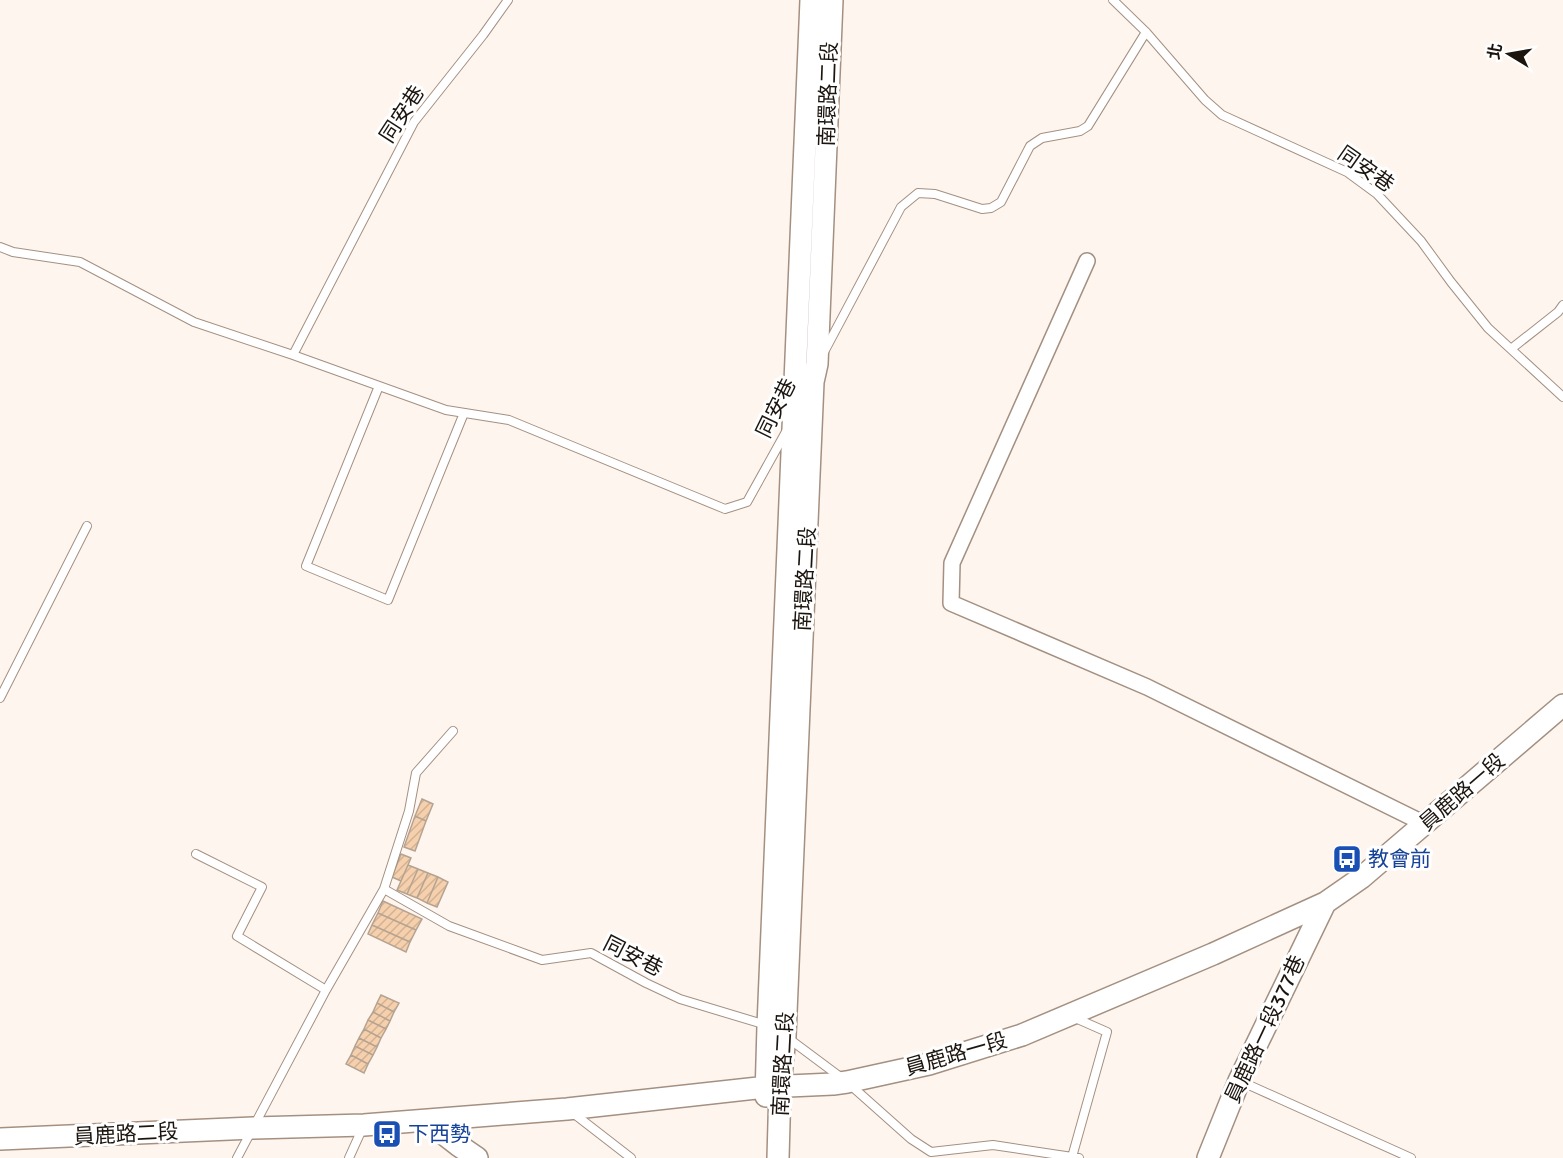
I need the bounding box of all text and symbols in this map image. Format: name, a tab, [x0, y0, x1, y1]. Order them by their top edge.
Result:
north arrow	[1479, 24, 1539, 84]
street label: 南環路二段	[813, 41, 843, 147]
text: 北	[1484, 42, 1507, 61]
street label: 同安巷	[374, 81, 430, 147]
street label: 同安巷	[1333, 140, 1399, 198]
street label: 同安巷	[751, 374, 801, 442]
street label: 南環路二段	[789, 526, 821, 632]
street label: 員鹿路一段	[1414, 748, 1510, 836]
bus stop icon: 教會前	[1331, 843, 1363, 875]
place label: 教會前	[1368, 846, 1431, 872]
street label: 同安巷	[599, 930, 667, 982]
street label: 員鹿路一段377巷	[1219, 951, 1311, 1107]
street label: 南環路二段	[767, 1011, 799, 1117]
street label: 員鹿路一段	[902, 1027, 1010, 1081]
street label: 員鹿路二段	[73, 1118, 179, 1150]
bus stop icon: 下西勢	[371, 1118, 403, 1150]
place label: 下西勢	[408, 1121, 471, 1147]

